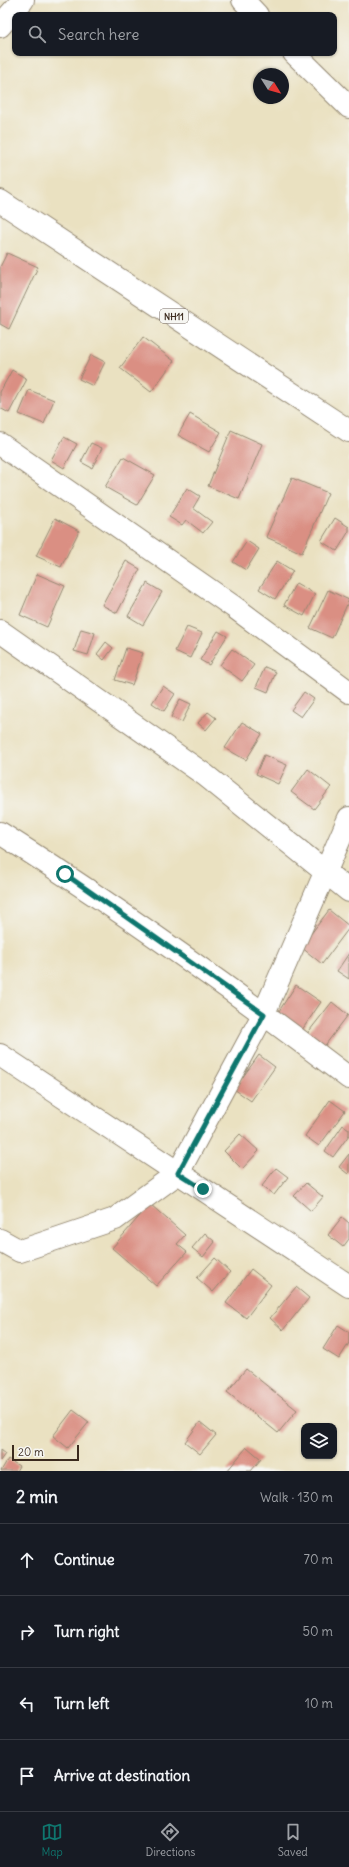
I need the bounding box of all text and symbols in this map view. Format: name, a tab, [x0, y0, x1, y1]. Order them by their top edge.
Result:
search box	[12, 12, 337, 56]
icon: search	[26, 23, 48, 45]
text: Search here	[58, 25, 139, 44]
north arrow	[253, 68, 289, 104]
road number: NH11	[160, 309, 188, 323]
route start	[56, 865, 74, 883]
route end	[194, 1180, 212, 1198]
map controls	[301, 1423, 337, 1459]
button: layers	[301, 1423, 337, 1459]
scale bar	[12, 1443, 79, 1462]
text: 20 m	[18, 1445, 44, 1459]
text: 2 min	[16, 1486, 58, 1508]
text: Walk · 130 m	[260, 1489, 333, 1506]
icon: ahead	[16, 1549, 38, 1571]
text: Continue	[54, 1550, 115, 1569]
text: 70 m	[304, 1551, 333, 1568]
icon: right	[16, 1621, 38, 1643]
text: Turn right	[54, 1622, 119, 1641]
text: 50 m	[302, 1623, 333, 1640]
icon: left	[16, 1693, 38, 1715]
text: Turn left	[54, 1694, 109, 1713]
text: 10 m	[305, 1695, 333, 1712]
icon: arrive	[16, 1765, 38, 1787]
text: Arrive at destination	[54, 1766, 190, 1785]
tab: Map	[41, 1821, 63, 1859]
tab: Directions	[146, 1821, 195, 1859]
tab: Saved	[278, 1821, 308, 1859]

